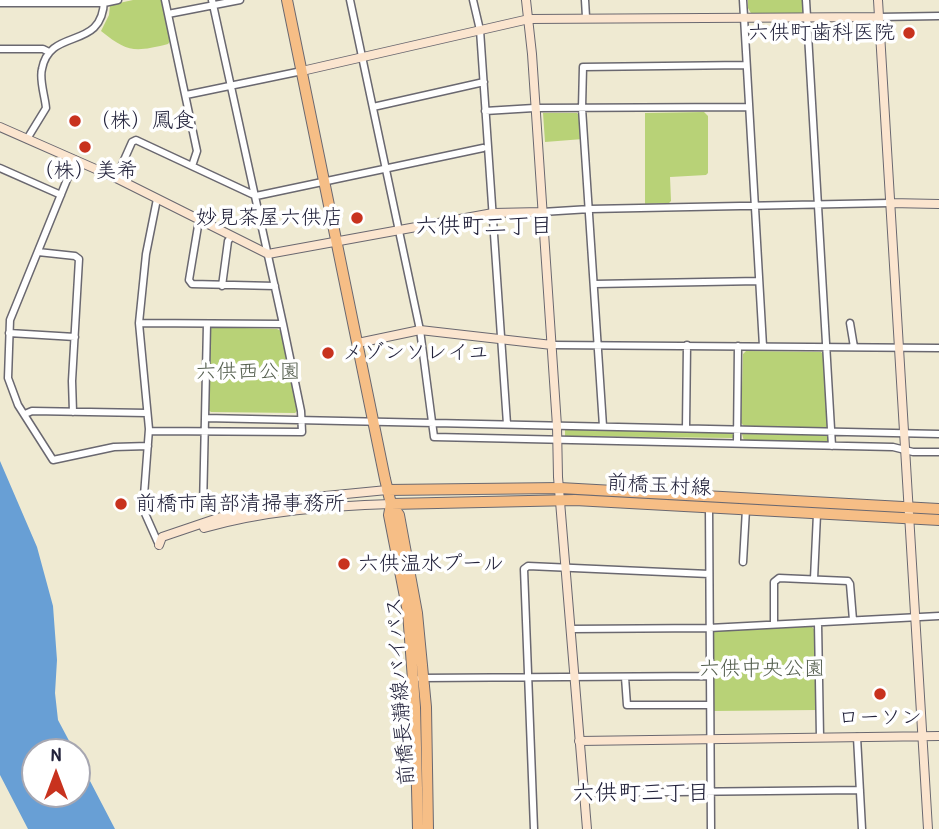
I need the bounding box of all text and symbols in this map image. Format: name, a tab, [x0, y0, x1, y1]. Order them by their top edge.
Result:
place label: 六供町歯科医院	[748, 20, 895, 46]
marker: 六供町歯科医院	[901, 25, 917, 41]
place label: （株）鳳食	[89, 108, 194, 134]
marker: （株）鳳食	[67, 113, 83, 129]
marker: （株）美希	[77, 139, 93, 155]
place label: （株）美希	[33, 158, 137, 184]
place label: 妙見茶屋六供店	[196, 205, 343, 231]
marker: 妙見茶屋六供店	[349, 210, 365, 226]
district label: 六供町二丁目	[415, 213, 553, 241]
place label: メゾンソレイユ	[342, 340, 489, 366]
marker: メゾンソレイユ	[320, 345, 336, 361]
park label: 六供西公園	[196, 359, 300, 385]
street label: 前橋玉村線	[606, 471, 712, 501]
place label: 前橋市南部清掃事務所	[135, 491, 345, 517]
marker: 前橋市南部清掃事務所	[113, 496, 129, 512]
place label: 六供温水プール	[358, 551, 504, 577]
marker: 六供温水プール	[336, 556, 352, 572]
street label: 前橋長瀞線バイパス	[382, 596, 420, 786]
park label: 六供中央公園	[699, 656, 825, 682]
marker: ローソン	[872, 686, 888, 702]
place label: ローソン	[838, 705, 922, 731]
north arrow	[21, 738, 91, 808]
text: N	[51, 741, 61, 767]
district label: 六供町三丁目	[572, 780, 710, 808]

